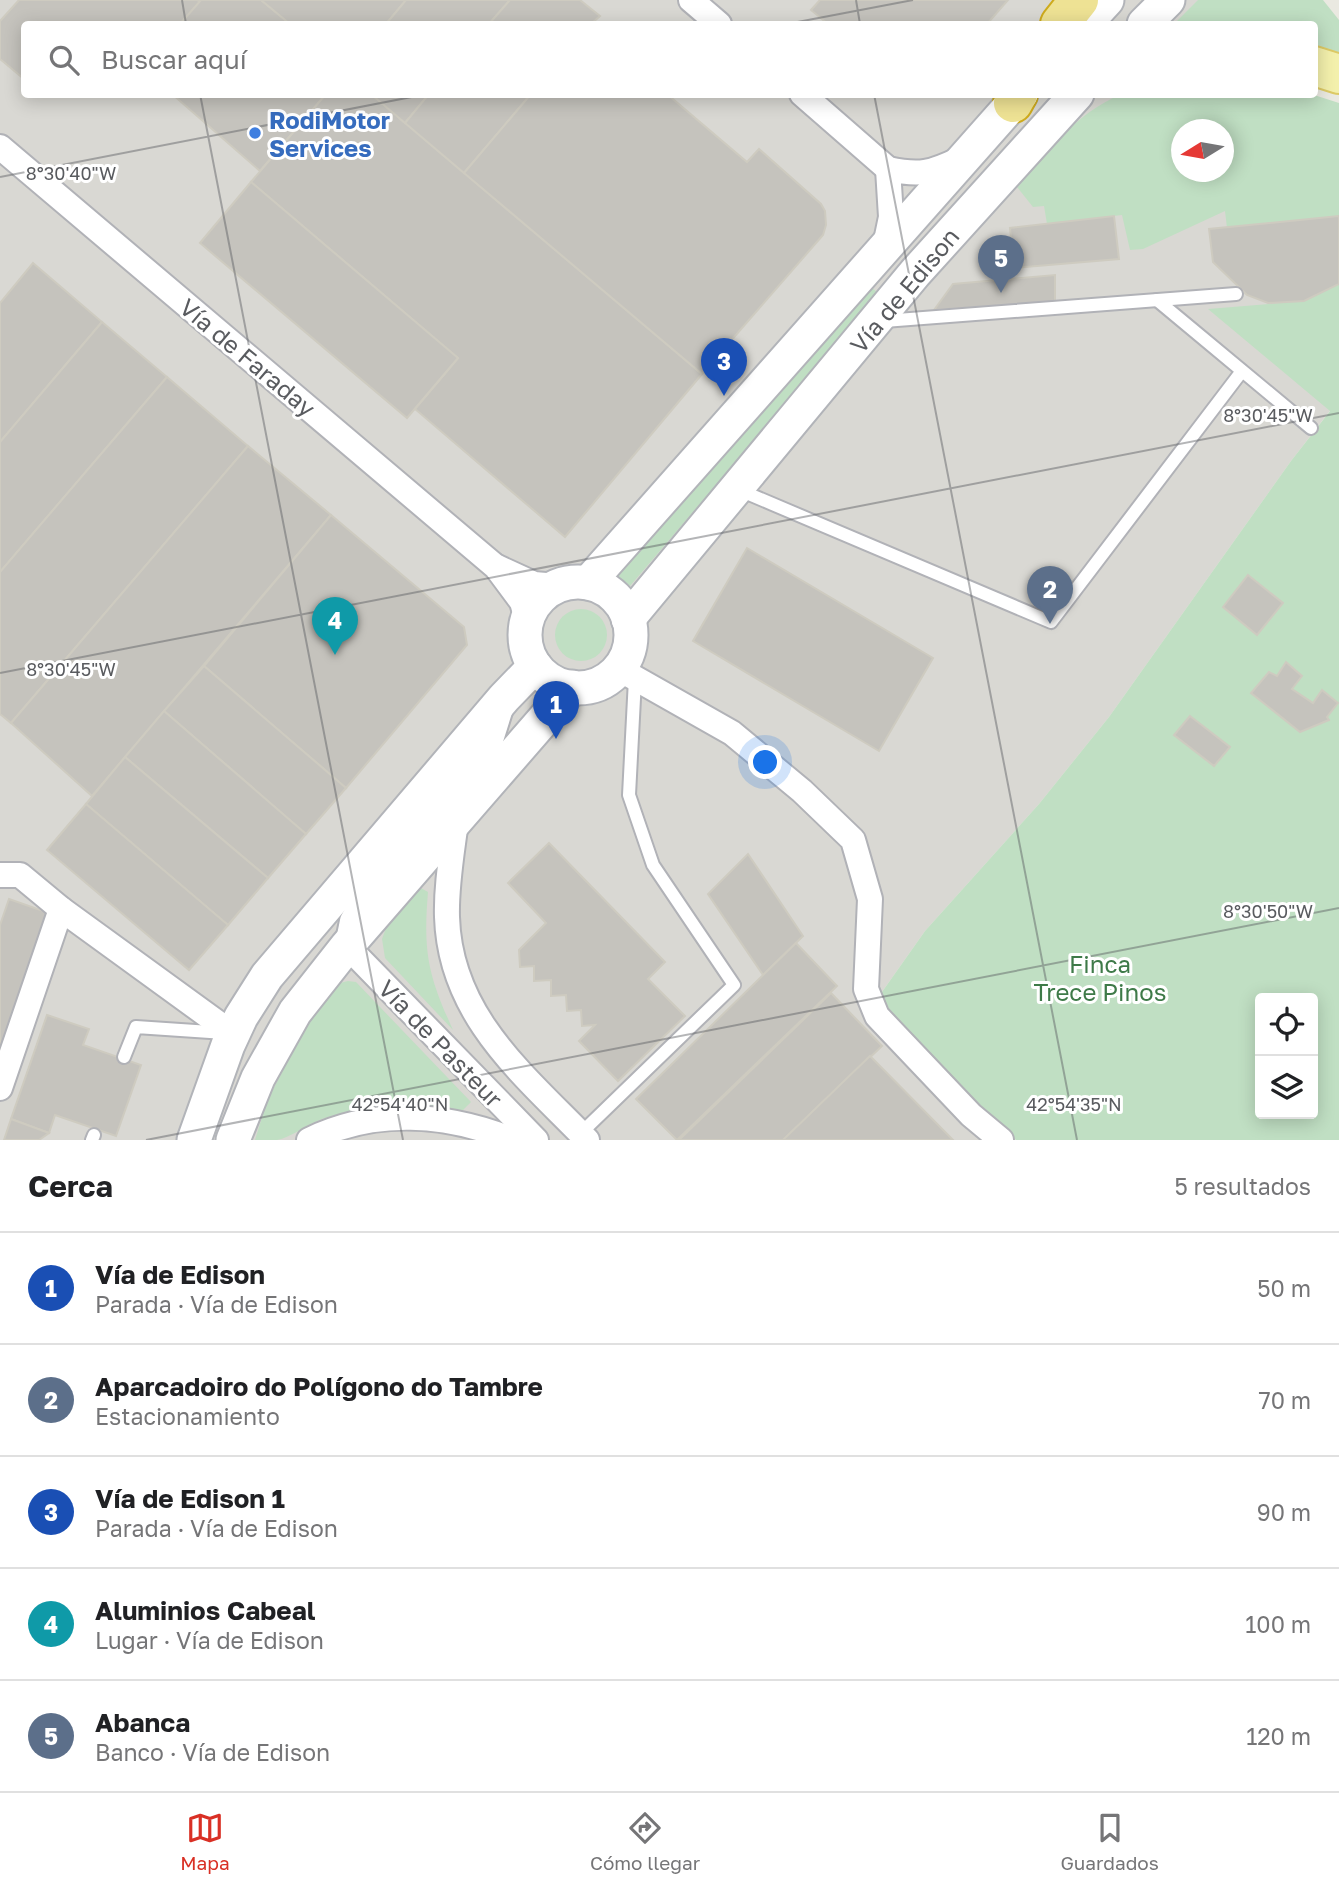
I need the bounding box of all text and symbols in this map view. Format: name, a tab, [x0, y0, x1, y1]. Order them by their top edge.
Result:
search box	[21, 21, 1318, 98]
icon: search	[45, 41, 83, 79]
text: Buscar aquí	[101, 44, 247, 75]
place label: RodiMotor Services	[269, 105, 390, 162]
north arrow	[1171, 119, 1234, 182]
marker: RodiMotor Services	[247, 125, 263, 141]
text: 8°30'40"W	[26, 162, 116, 184]
street label: Vía de Edison	[843, 222, 965, 358]
pin: 5	[978, 235, 1024, 293]
street label: Vía de Faraday	[174, 292, 322, 422]
pin: 3	[701, 338, 747, 396]
text: 8°30'45"W	[1223, 404, 1313, 426]
pin: 2	[1027, 566, 1073, 624]
pin: 4	[312, 597, 358, 655]
text: 8°30'45"W	[26, 658, 116, 680]
pin: 1	[533, 681, 579, 739]
your location	[748, 745, 782, 779]
text: 8°30'50"W	[1223, 900, 1313, 922]
park label: Finca Trece Pinos	[1034, 949, 1166, 1006]
street label: Vía de Pasteur	[373, 973, 509, 1113]
map controls	[1255, 993, 1318, 1119]
button: locate	[1255, 993, 1318, 1056]
button: layers	[1255, 1056, 1318, 1119]
text: 42°54'40"N	[352, 1093, 448, 1115]
text: 42°54'35"N	[1026, 1093, 1122, 1115]
text: Cerca	[28, 1168, 113, 1204]
text: 5 resultados	[1174, 1172, 1311, 1200]
text: Vía de Edison	[95, 1259, 265, 1290]
text: 1	[45, 1274, 57, 1302]
text: 50 m	[1257, 1274, 1311, 1302]
text: Parada · Vía de Edison	[95, 1290, 338, 1318]
text: Aparcadoiro do Polígono do Tambre	[95, 1371, 543, 1402]
text: 2	[44, 1386, 58, 1414]
text: 70 m	[1258, 1386, 1311, 1414]
text: Estacionamiento	[95, 1402, 280, 1430]
text: Vía de Edison 1	[95, 1483, 285, 1514]
text: 3	[44, 1498, 58, 1526]
text: 90 m	[1257, 1498, 1311, 1526]
text: Parada · Vía de Edison	[95, 1514, 338, 1542]
text: Aluminios Cabeal	[95, 1595, 315, 1626]
text: 4	[44, 1610, 58, 1638]
text: 100 m	[1245, 1610, 1311, 1638]
text: Lugar · Vía de Edison	[95, 1626, 324, 1654]
text: Abanca	[95, 1707, 190, 1738]
text: 5	[44, 1722, 58, 1750]
text: 120 m	[1246, 1722, 1311, 1750]
text: Banco · Vía de Edison	[95, 1738, 330, 1766]
tab: Mapa	[180, 1809, 230, 1874]
tab: Cómo llegar	[590, 1809, 700, 1874]
tab: Guardados	[1060, 1809, 1159, 1874]

